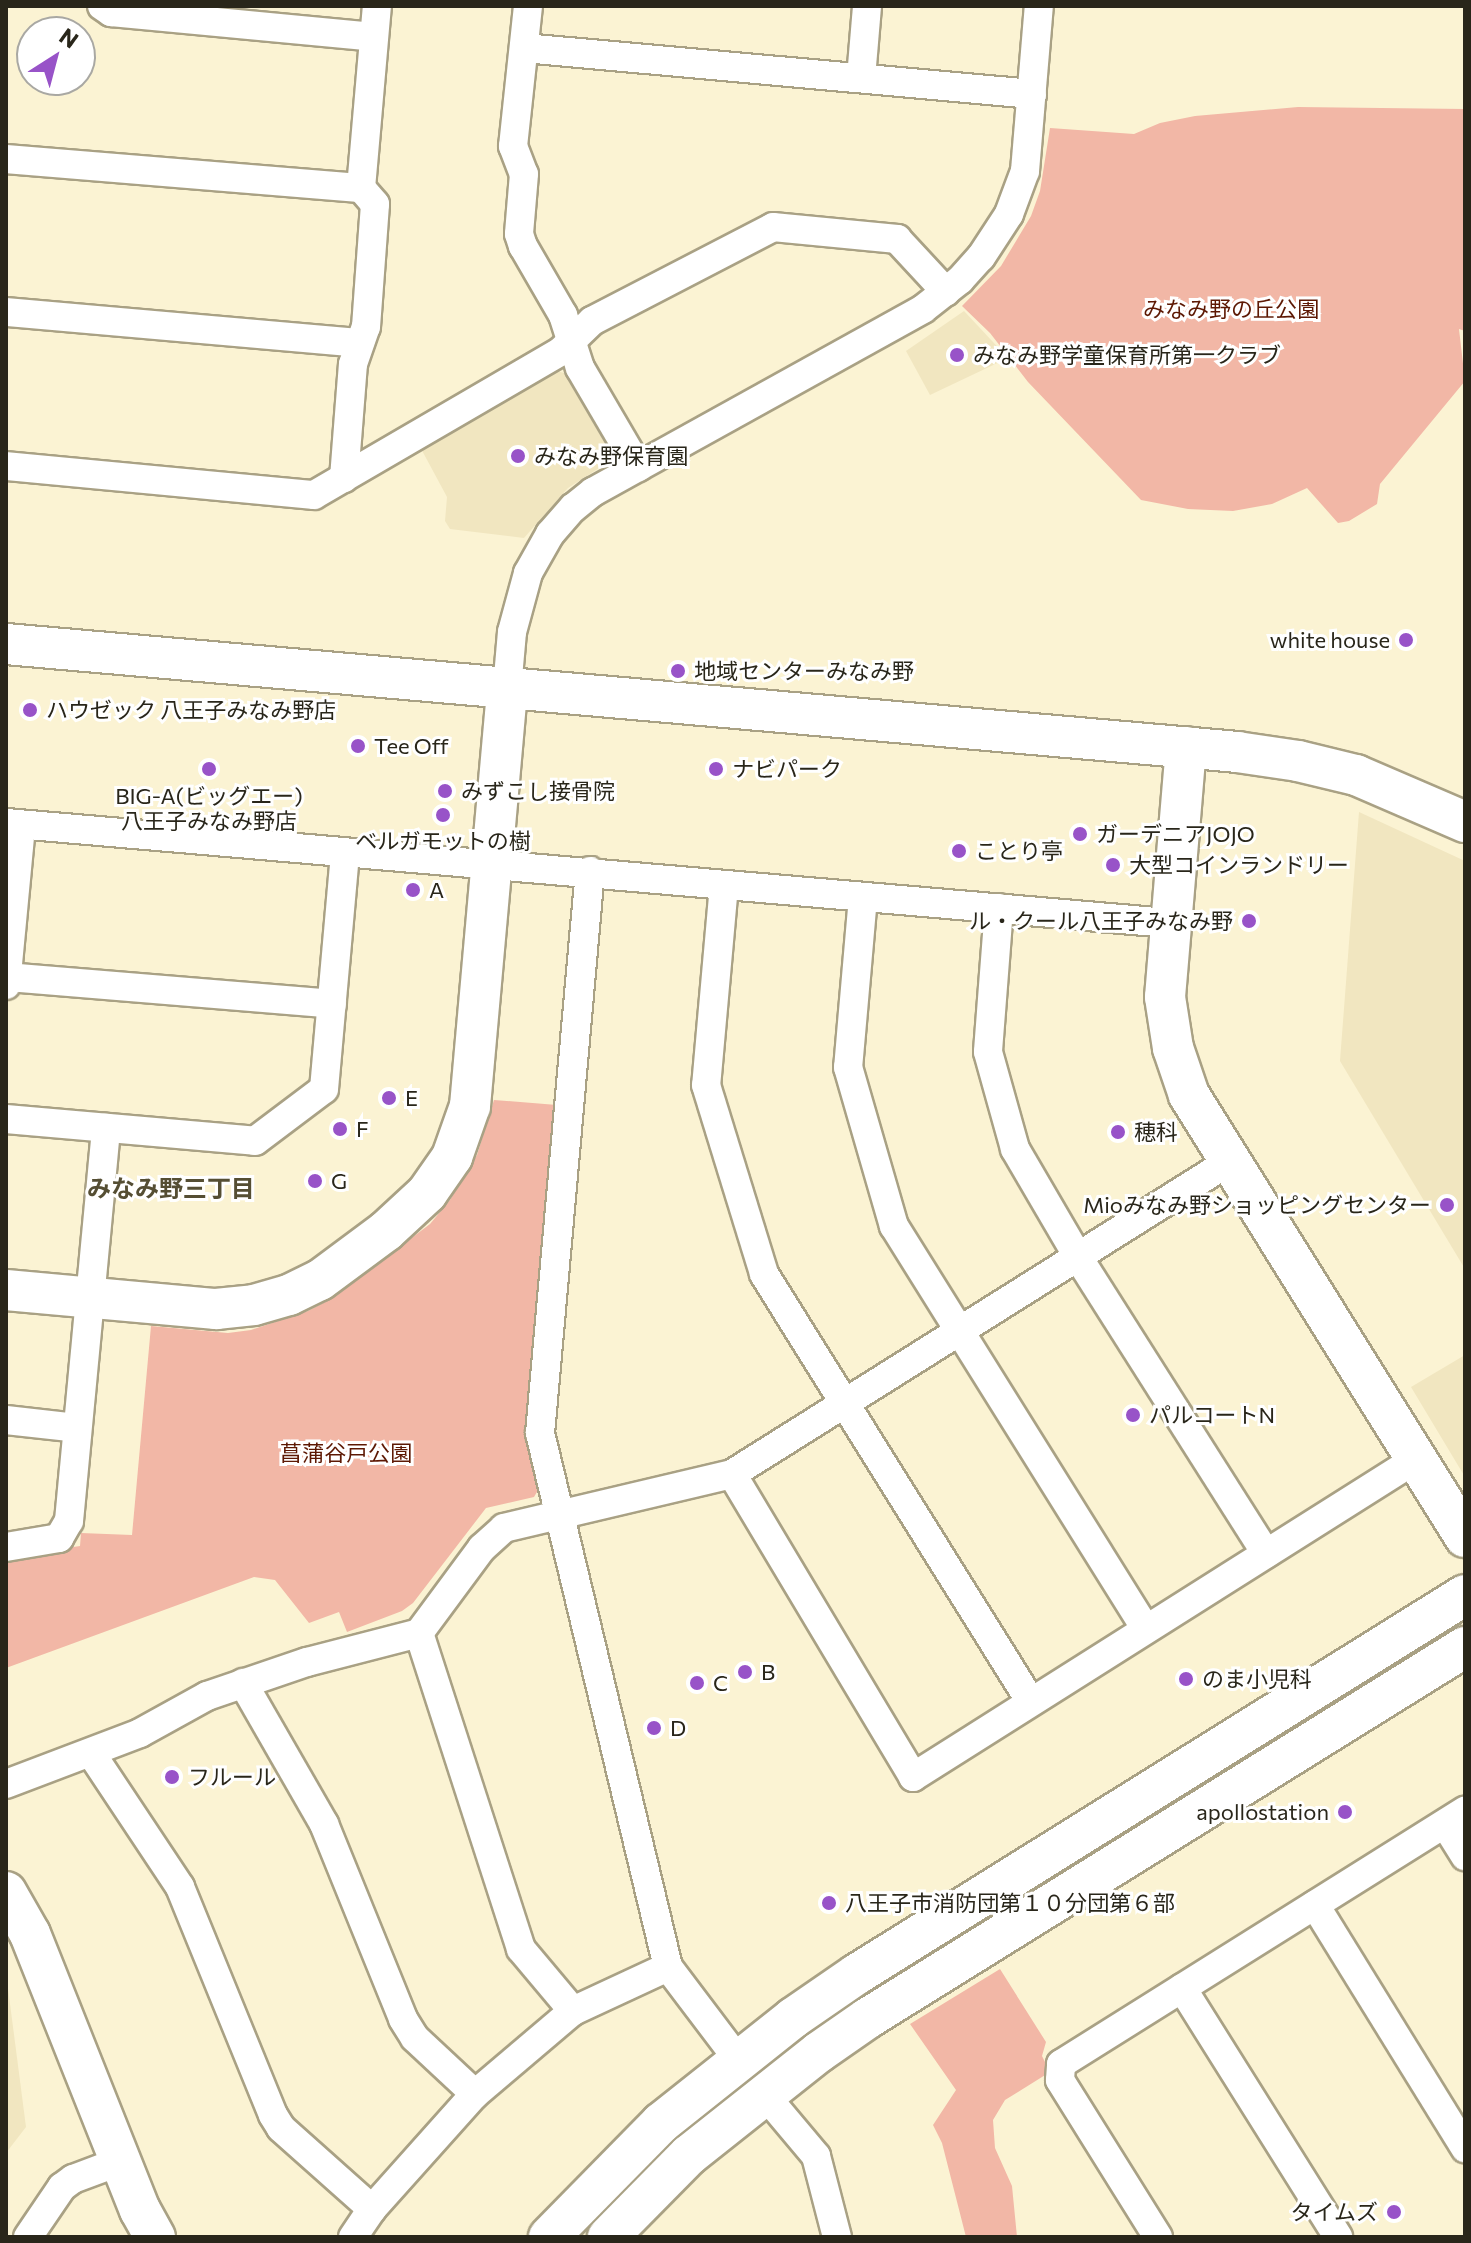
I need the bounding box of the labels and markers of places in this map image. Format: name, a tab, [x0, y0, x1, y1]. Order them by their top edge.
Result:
place label: みなみ野学童保育所第一クラブ	[973, 342, 1281, 368]
marker: みなみ野学童保育所第一クラブ	[948, 346, 966, 364]
place label: みなみ野保育園	[534, 443, 688, 469]
marker: みなみ野保育園	[509, 447, 527, 465]
place label: white house	[1270, 627, 1390, 653]
marker: white house	[1397, 631, 1415, 649]
place label: 地域センターみなみ野	[694, 658, 914, 684]
marker: 地域センターみなみ野	[669, 662, 687, 680]
place label: ハウゼック 八王子みなみ野店	[46, 697, 336, 723]
marker: ハウゼック 八王子みなみ野店	[21, 701, 39, 719]
place label: Tee Off	[374, 733, 449, 759]
marker: Tee Off	[349, 737, 367, 755]
place label: ナビパーク	[732, 756, 842, 782]
marker: BIG-A(ビッグエー) 八王子みなみ野店	[200, 760, 218, 778]
marker: ナビパーク	[707, 760, 725, 778]
place label: みずこし接骨院	[461, 778, 615, 804]
place label: BIG-A(ビッグエー) 八王子みなみ野店	[115, 782, 303, 834]
marker: みずこし接骨院	[436, 782, 454, 800]
marker: ベルガモットの樹	[434, 806, 452, 824]
place label: ガーデニアJOJO	[1096, 821, 1255, 847]
marker: ガーデニアJOJO	[1071, 825, 1089, 843]
place label: ベルガモットの樹	[355, 828, 531, 854]
place label: ことり亭	[975, 838, 1063, 864]
marker: ことり亭	[950, 842, 968, 860]
place label: 大型コインランドリー	[1129, 852, 1349, 878]
marker: 大型コインランドリー	[1104, 856, 1122, 874]
place label: A	[429, 877, 444, 903]
marker: A	[404, 881, 422, 899]
place label: ル・クール八王子みなみ野	[969, 908, 1233, 934]
marker: ル・クール八王子みなみ野	[1240, 912, 1258, 930]
place label: E	[405, 1085, 418, 1111]
marker: E	[380, 1089, 398, 1107]
place label: F	[356, 1116, 369, 1142]
place label: 穂科	[1134, 1119, 1178, 1145]
marker: F	[331, 1120, 349, 1138]
marker: 穂科	[1109, 1123, 1127, 1141]
place label: G	[331, 1168, 347, 1194]
marker: G	[306, 1172, 324, 1190]
place label: Mioみなみ野ショッピングセンター	[1083, 1192, 1431, 1218]
marker: Mioみなみ野ショッピングセンター	[1438, 1196, 1456, 1214]
place label: パルコートN	[1149, 1402, 1276, 1428]
marker: パルコートN	[1124, 1406, 1142, 1424]
place label: B	[761, 1659, 775, 1685]
marker: B	[736, 1663, 754, 1681]
place label: のま小児科	[1202, 1666, 1312, 1692]
place label: C	[713, 1670, 728, 1696]
marker: のま小児科	[1177, 1670, 1195, 1688]
marker: C	[688, 1674, 706, 1692]
place label: D	[670, 1715, 686, 1741]
marker: D	[645, 1719, 663, 1737]
place label: フルール	[188, 1764, 276, 1790]
marker: フルール	[163, 1768, 181, 1786]
place label: apollostation	[1196, 1799, 1329, 1825]
marker: apollostation	[1336, 1803, 1354, 1821]
place label: 八王子市消防団第１０分団第６部	[845, 1890, 1175, 1916]
marker: 八王子市消防団第１０分団第６部	[820, 1894, 838, 1912]
place label: タイムズ	[1290, 2199, 1378, 2225]
marker: タイムズ	[1385, 2203, 1403, 2221]

